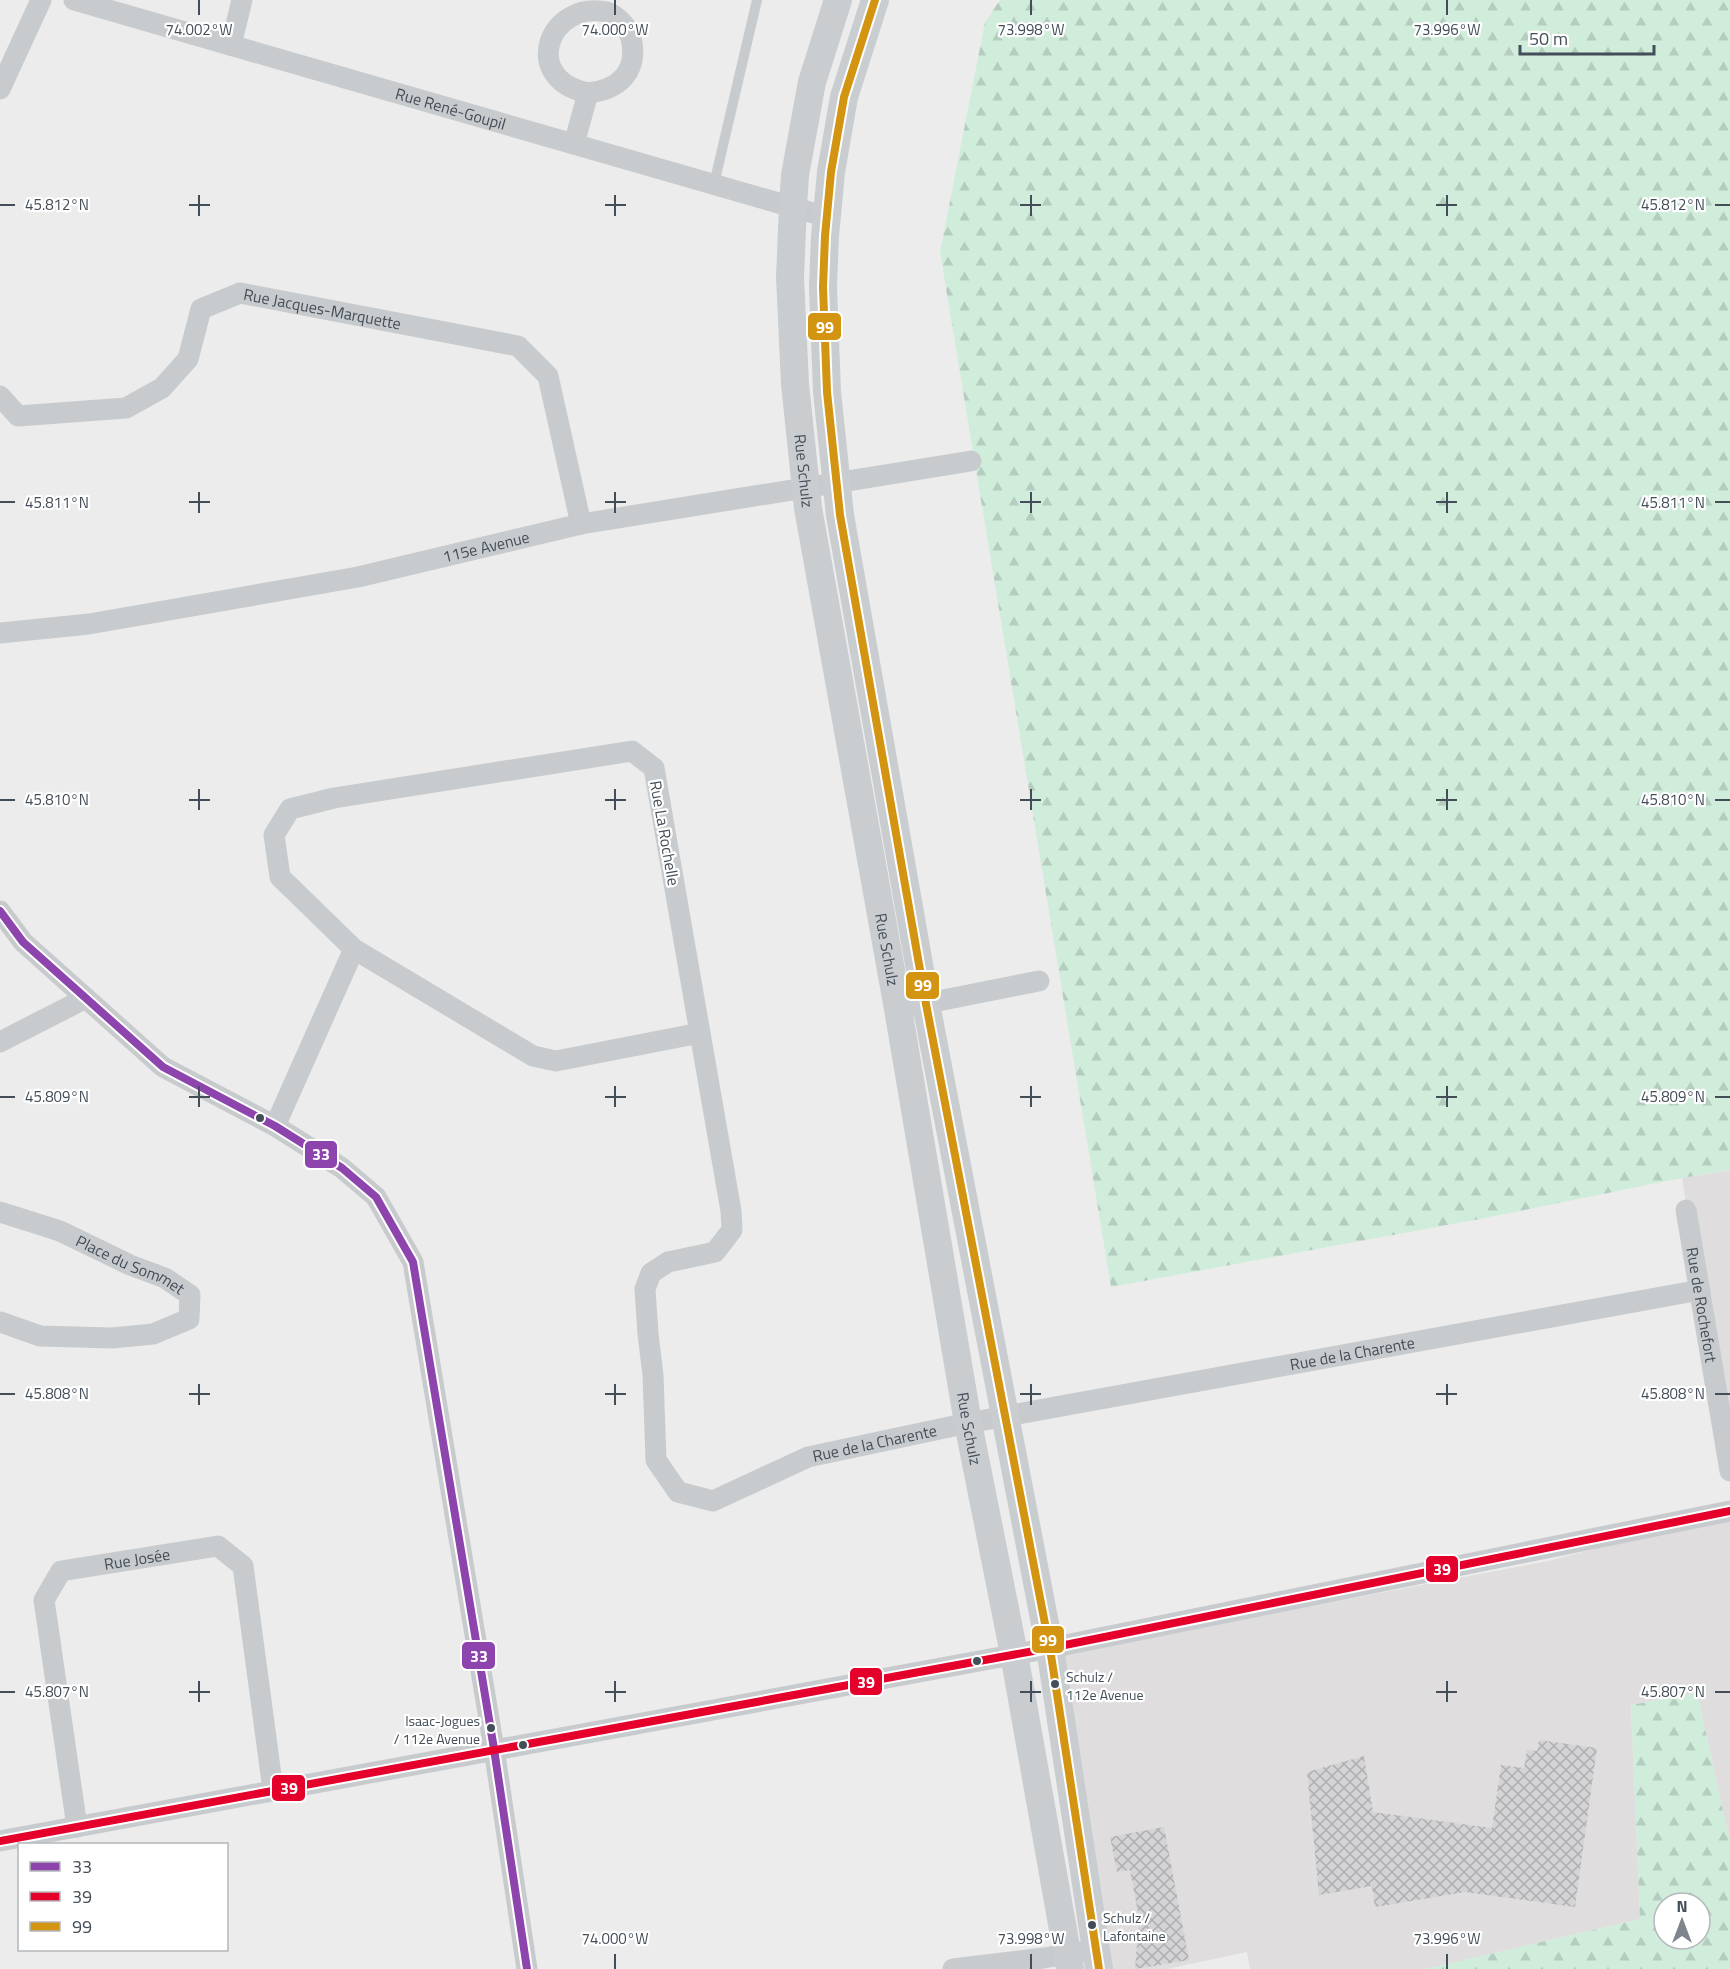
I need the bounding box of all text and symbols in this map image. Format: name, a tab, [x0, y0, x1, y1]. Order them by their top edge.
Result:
text: 74.002°W	[166, 18, 232, 41]
text: 74.000°W	[582, 18, 648, 41]
text: 73.998°W	[998, 18, 1064, 41]
text: 73.996°W	[1414, 18, 1480, 41]
scale bar	[1520, 18, 1654, 56]
text: 50 m	[1529, 25, 1568, 52]
street label: Rue René-Goupil	[393, 81, 509, 136]
text: 45.812°N	[25, 193, 89, 216]
text: 45.812°N	[1641, 193, 1705, 216]
street label: Rue Jacques-Marquette	[242, 282, 403, 335]
line badge: 99	[807, 312, 842, 341]
text: 99	[816, 315, 834, 339]
street label: Rue Schulz	[788, 433, 820, 509]
text: 45.811°N	[25, 491, 89, 514]
text: 45.811°N	[1641, 491, 1705, 514]
street label: 115e Avenue	[440, 525, 532, 569]
street label: Rue La Rochelle	[644, 779, 686, 887]
text: 45.810°N	[25, 788, 89, 811]
text: 45.810°N	[1641, 788, 1705, 811]
street label: Rue Schulz	[869, 911, 906, 988]
line badge: 99	[905, 971, 940, 1000]
text: 99	[914, 973, 932, 997]
text: 45.809°N	[25, 1085, 89, 1108]
text: 45.809°N	[1641, 1085, 1705, 1108]
unlabelled marker	[254, 1112, 266, 1124]
line badge: 33	[304, 1140, 338, 1169]
text: 33	[312, 1142, 330, 1166]
street label: Place du Sommet	[72, 1229, 190, 1300]
street label: Rue de Rochefort	[1680, 1245, 1724, 1365]
street label: Rue de la Charente	[1288, 1330, 1416, 1376]
text: 45.808°N	[25, 1382, 89, 1405]
text: 45.808°N	[1641, 1382, 1705, 1405]
street label: Rue Schulz	[951, 1390, 988, 1467]
street label: Rue de la Charente	[810, 1418, 939, 1468]
street label: Rue Josée	[102, 1542, 172, 1576]
line badge: 39	[1425, 1555, 1459, 1583]
text: 39	[1433, 1557, 1451, 1581]
line badge: 99	[1031, 1625, 1065, 1654]
text: 99	[1039, 1628, 1057, 1652]
line badge: 33	[461, 1641, 496, 1670]
text: 33	[470, 1644, 488, 1668]
unlabelled marker	[971, 1655, 983, 1667]
place label: Schulz / 112e Avenue	[1066, 1666, 1143, 1705]
line badge: 39	[849, 1667, 883, 1696]
text: 39	[857, 1670, 875, 1694]
marker: Schulz / 112e Avenue	[1049, 1678, 1061, 1690]
text: 45.807°N	[25, 1680, 89, 1703]
text: 45.807°N	[1641, 1680, 1705, 1703]
place label: Isaac-Jogues / 112e Avenue	[394, 1710, 480, 1749]
marker: Isaac-Jogues / 112e Avenue	[485, 1722, 497, 1734]
unlabelled marker	[517, 1739, 529, 1751]
line badge: 39	[271, 1774, 306, 1802]
text: 39	[280, 1776, 298, 1800]
legend	[18, 1843, 228, 1951]
text: 33	[72, 1853, 92, 1880]
text: 39	[72, 1883, 92, 1910]
north arrow	[1652, 1891, 1712, 1951]
text: N	[1676, 1894, 1688, 1918]
place label: Schulz / Lafontaine	[1103, 1907, 1166, 1946]
text: 99	[72, 1913, 92, 1940]
marker: Schulz / Lafontaine	[1086, 1919, 1098, 1931]
text: 74.000°W	[582, 1927, 648, 1950]
text: 73.998°W	[998, 1927, 1064, 1950]
text: 73.996°W	[1414, 1927, 1480, 1950]

